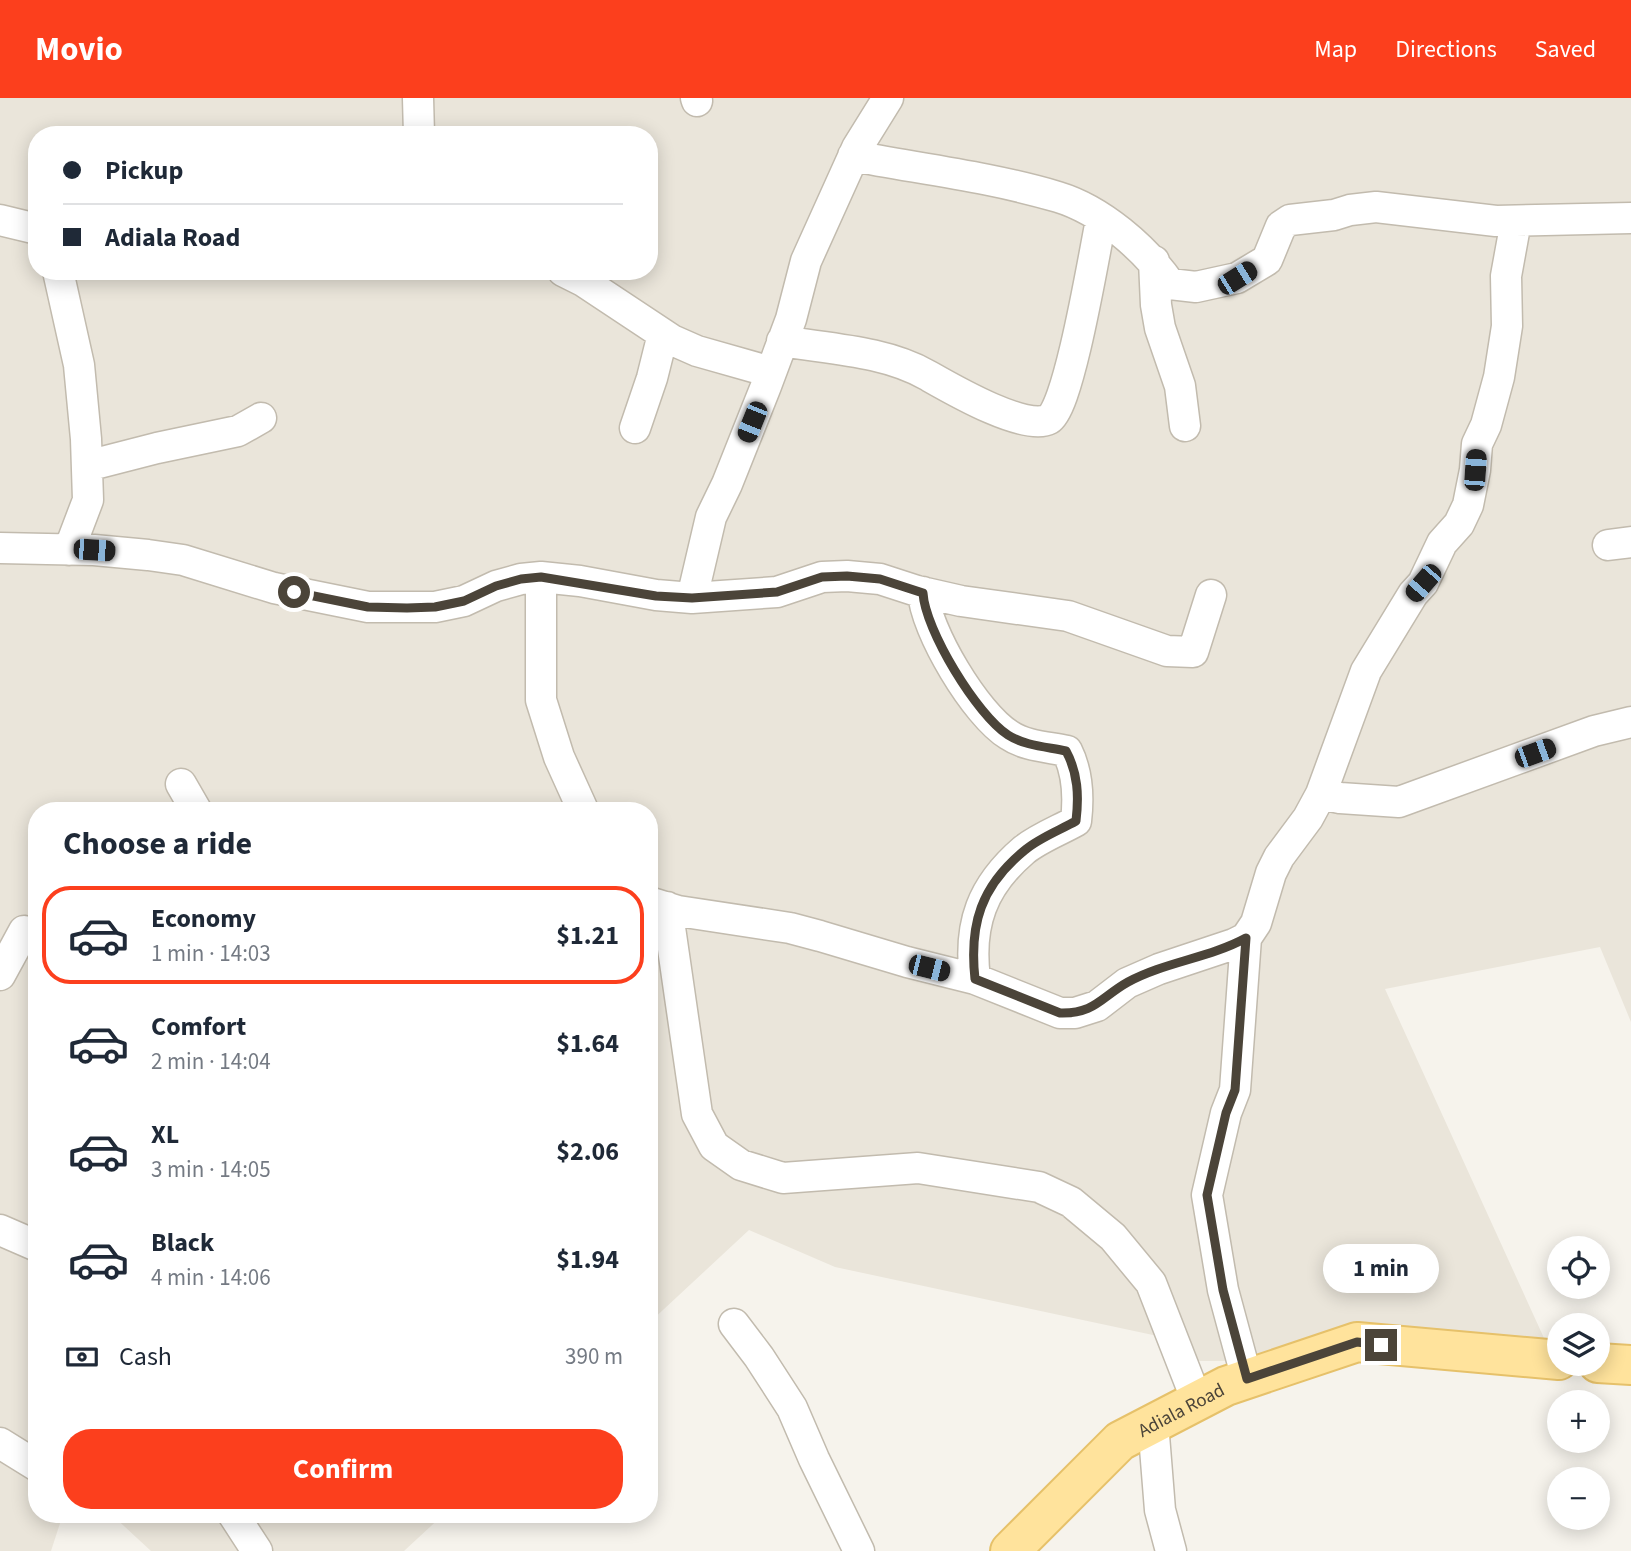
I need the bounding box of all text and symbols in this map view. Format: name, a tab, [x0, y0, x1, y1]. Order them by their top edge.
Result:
text: Movio	[35, 26, 123, 73]
text: Map	[1314, 32, 1357, 67]
text: Directions	[1395, 32, 1497, 67]
text: Saved	[1535, 32, 1596, 67]
text: Pickup	[105, 152, 183, 189]
text: Adiala Road	[105, 219, 240, 256]
car	[1214, 258, 1261, 298]
car	[735, 399, 770, 445]
car	[1464, 448, 1487, 492]
car	[73, 538, 116, 562]
car	[1402, 560, 1445, 606]
route start	[278, 576, 310, 608]
car	[1512, 736, 1559, 770]
text: Choose a ride	[63, 821, 252, 867]
text: Economy	[151, 900, 256, 937]
icon: car	[67, 904, 130, 967]
text: $1.21	[556, 917, 619, 954]
text: 1 min · 14:03	[151, 937, 271, 970]
car	[907, 953, 952, 983]
text: Comfort	[151, 1008, 246, 1045]
icon: car	[67, 1012, 130, 1075]
text: $1.64	[556, 1025, 619, 1062]
text: 2 min · 14:04	[151, 1045, 271, 1078]
text: XL	[151, 1116, 179, 1153]
icon: car	[67, 1120, 130, 1183]
text: $2.06	[556, 1133, 619, 1170]
text: 3 min · 14:05	[151, 1153, 271, 1186]
text: Black	[151, 1224, 214, 1261]
icon: car	[67, 1228, 130, 1291]
map controls	[1547, 1236, 1610, 1530]
button: locate	[1547, 1236, 1610, 1299]
text: $1.94	[556, 1241, 619, 1278]
callout: 1 min	[1323, 1244, 1439, 1292]
text: 1 min	[1353, 1252, 1409, 1285]
text: 4 min · 14:06	[151, 1261, 271, 1294]
button: layers	[1547, 1313, 1610, 1376]
route end	[1365, 1329, 1397, 1361]
icon: cash	[63, 1338, 101, 1376]
text: Cash	[119, 1338, 172, 1375]
text: 390 m	[565, 1340, 623, 1373]
street label: Adiala Road	[1133, 1377, 1229, 1444]
button: +	[1547, 1390, 1610, 1453]
button: Confirm	[63, 1429, 623, 1509]
button: −	[1547, 1467, 1610, 1530]

